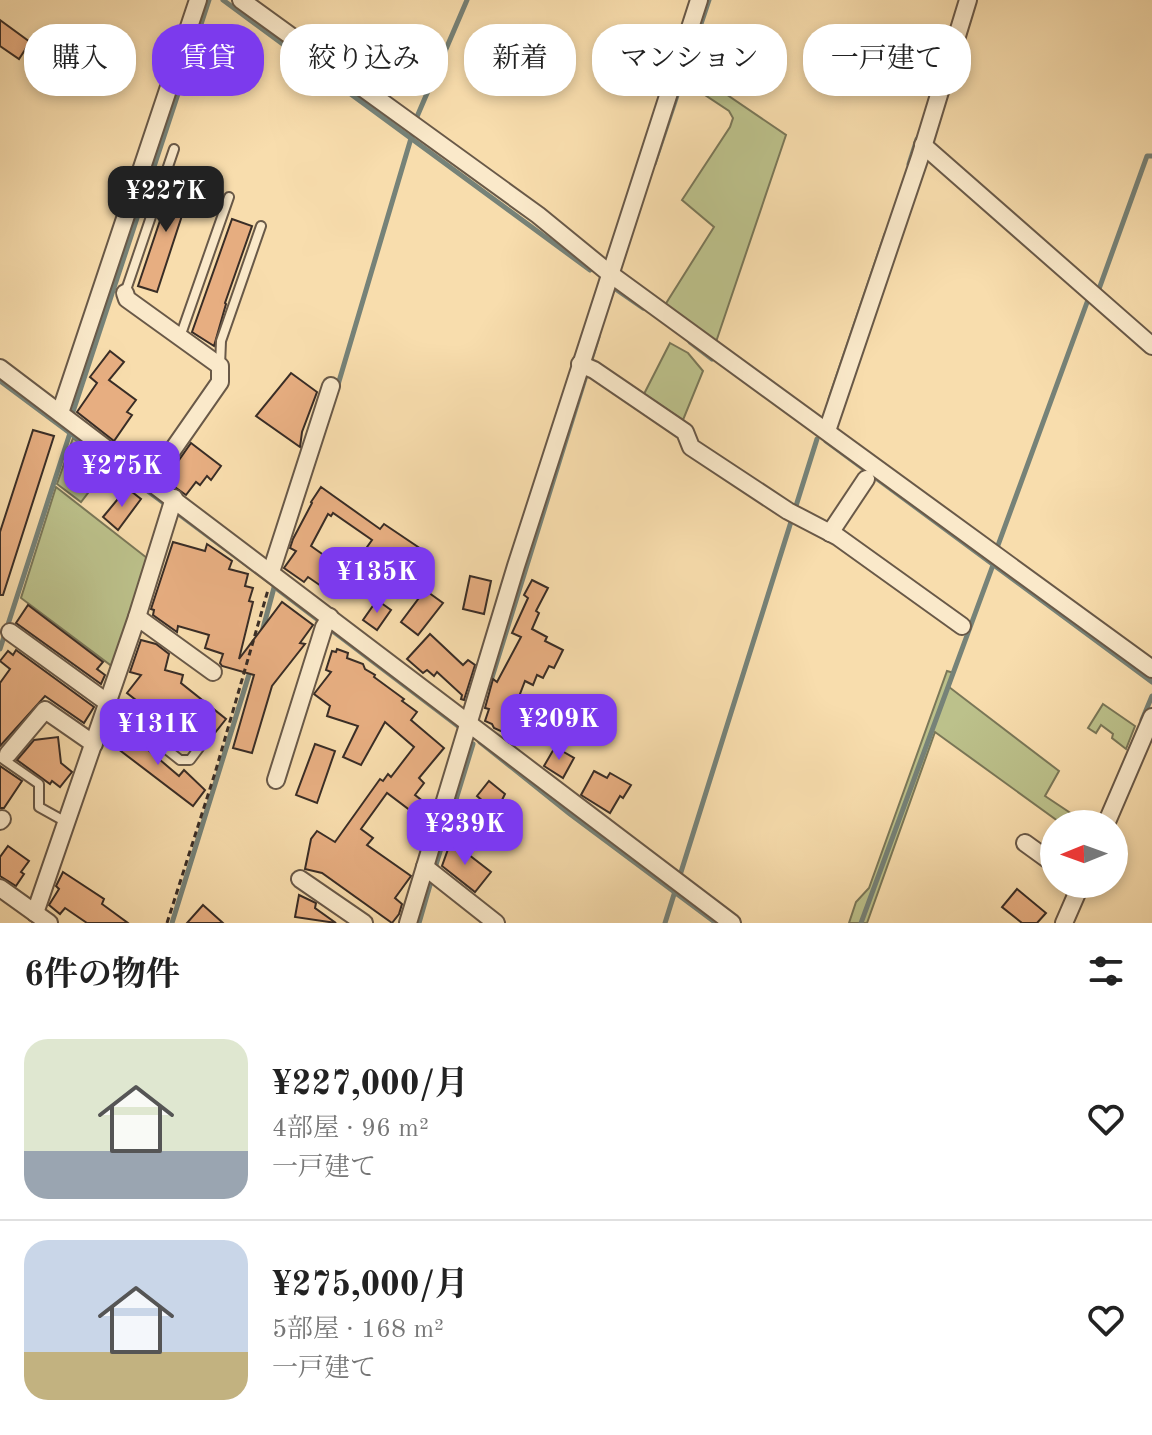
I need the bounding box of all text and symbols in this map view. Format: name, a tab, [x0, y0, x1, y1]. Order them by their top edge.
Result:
chip: 購入	[24, 24, 136, 96]
chip: 賃貸	[152, 24, 264, 96]
chip: 絞り込み	[280, 24, 448, 96]
chip: 新着	[464, 24, 576, 96]
chip: マンション	[592, 24, 787, 96]
chip: 一戸建て	[803, 24, 971, 96]
pin: ¥227K	[110, 166, 222, 234]
text: ¥227K	[126, 179, 206, 205]
pin: ¥275K	[66, 441, 178, 509]
text: ¥275K	[82, 454, 162, 480]
pin: ¥135K	[321, 547, 433, 615]
text: ¥135K	[337, 560, 417, 586]
pin: ¥209K	[503, 694, 615, 762]
pin: ¥131K	[102, 699, 214, 767]
text: ¥209K	[519, 707, 599, 733]
text: ¥131K	[118, 712, 198, 738]
pin: ¥239K	[409, 799, 521, 867]
north arrow	[1040, 810, 1128, 898]
map controls	[1040, 810, 1128, 898]
text: ¥239K	[425, 812, 505, 838]
icon: filters	[1084, 949, 1128, 993]
text: 6件の物件	[24, 959, 180, 993]
text: ¥227,000/月	[272, 1068, 469, 1102]
icon: home	[88, 1071, 184, 1167]
icon: heart	[1084, 1097, 1128, 1141]
text: 4部屋 · 96 m²	[272, 1116, 429, 1142]
text: 一戸建て	[272, 1155, 376, 1181]
text: ¥275,000/月	[272, 1269, 469, 1303]
icon: home	[88, 1272, 184, 1368]
icon: heart	[1084, 1298, 1128, 1342]
text: 5部屋 · 168 m²	[272, 1317, 444, 1343]
text: 一戸建て	[272, 1356, 376, 1382]

